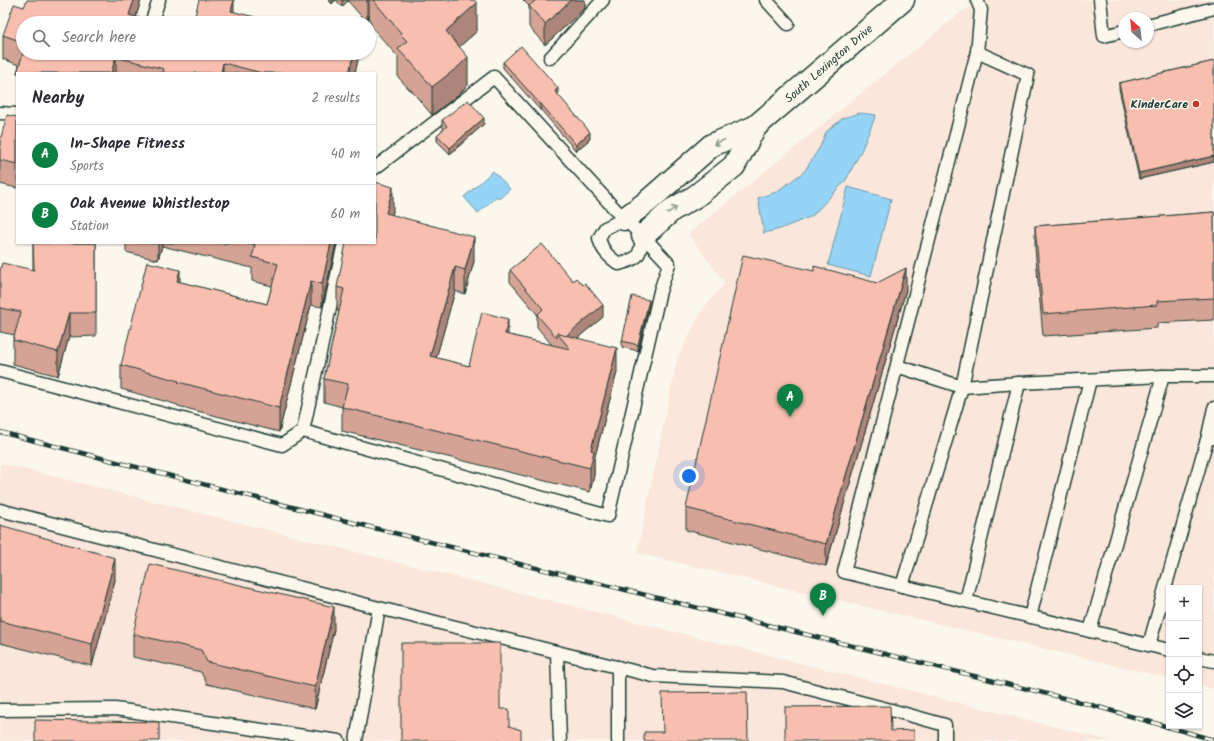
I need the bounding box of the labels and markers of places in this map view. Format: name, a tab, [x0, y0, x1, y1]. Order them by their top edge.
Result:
place label: KinderCare	[1131, 95, 1188, 114]
marker: KinderCare	[1191, 99, 1201, 109]
pin: A	[777, 384, 803, 417]
pin: B	[810, 583, 836, 616]

